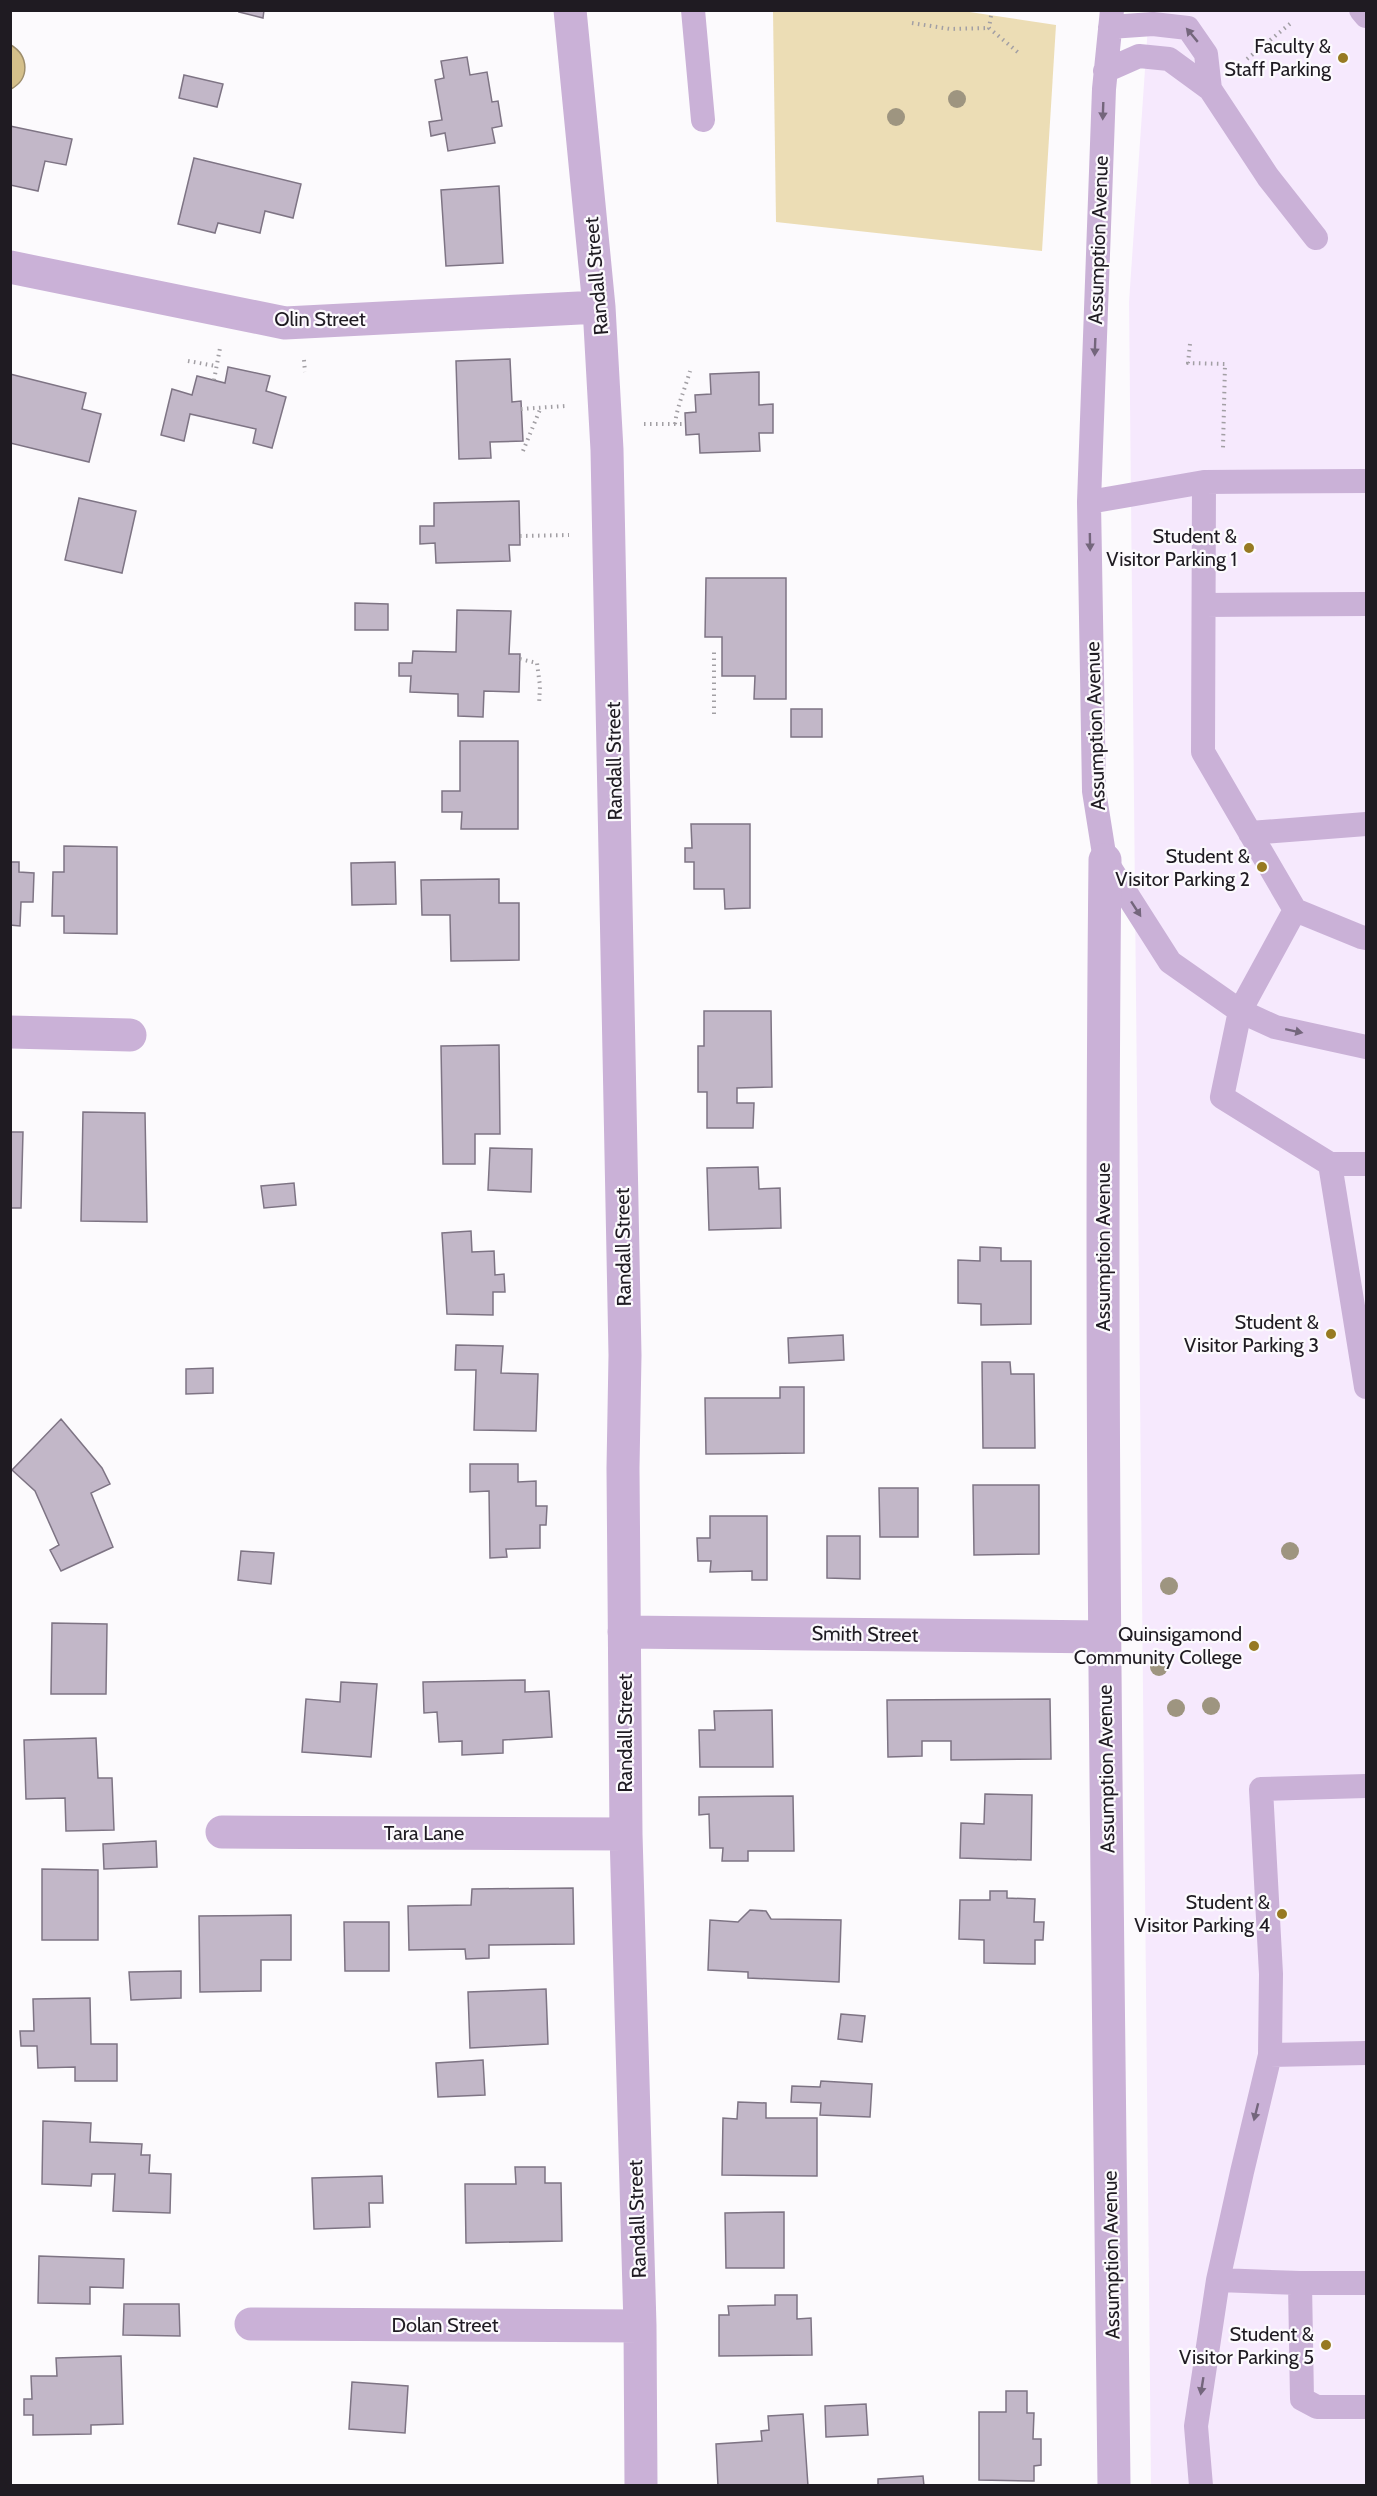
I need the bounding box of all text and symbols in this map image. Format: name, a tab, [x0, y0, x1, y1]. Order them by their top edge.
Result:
one-way arrow	[1186, 27, 1199, 43]
place label: Faculty & Staff Parking	[1224, 34, 1332, 81]
marker: Faculty & Staff Parking	[1336, 51, 1350, 65]
one-way arrow	[1098, 101, 1107, 120]
street label: Assumption Avenue	[1083, 155, 1113, 325]
street label: Randall Street	[579, 216, 613, 336]
street label: Olin Street	[274, 307, 366, 331]
one-way arrow	[1090, 338, 1099, 357]
place label: Student & Visitor Parking 1	[1106, 524, 1237, 571]
one-way arrow	[1085, 533, 1095, 552]
marker: Student & Visitor Parking 1	[1242, 541, 1256, 555]
street label: Assumption Avenue	[1080, 641, 1110, 811]
street label: Randall Street	[601, 701, 627, 821]
place label: Student & Visitor Parking 2	[1115, 844, 1250, 891]
marker: Student & Visitor Parking 2	[1255, 860, 1269, 874]
one-way arrow	[1131, 901, 1142, 918]
one-way arrow	[1285, 1027, 1304, 1036]
street label: Assumption Avenue	[1091, 1163, 1115, 1331]
street label: Randall Street	[610, 1187, 636, 1307]
place label: Student & Visitor Parking 3	[1184, 1310, 1319, 1357]
marker: Student & Visitor Parking 3	[1324, 1327, 1338, 1341]
street label: Smith Street	[811, 1621, 919, 1647]
place label: Quinsigamond Community College	[1074, 1622, 1242, 1669]
marker: Quinsigamond Community College	[1247, 1639, 1261, 1653]
street label: Randall Street	[613, 1673, 637, 1792]
street label: Assumption Avenue	[1093, 1684, 1119, 1854]
street label: Tara Lane	[384, 1821, 464, 1845]
place label: Student & Visitor Parking 4	[1134, 1890, 1270, 1937]
marker: Student & Visitor Parking 4	[1275, 1907, 1289, 1921]
one-way arrow	[1251, 2103, 1261, 2121]
street label: Randall Street	[623, 2159, 651, 2279]
street label: Assumption Avenue	[1098, 2170, 1124, 2340]
street label: Dolan Street	[392, 2313, 499, 2337]
place label: Student & Visitor Parking 5	[1179, 2322, 1314, 2369]
marker: Student & Visitor Parking 5	[1319, 2338, 1333, 2352]
one-way arrow	[1198, 2376, 1207, 2395]

